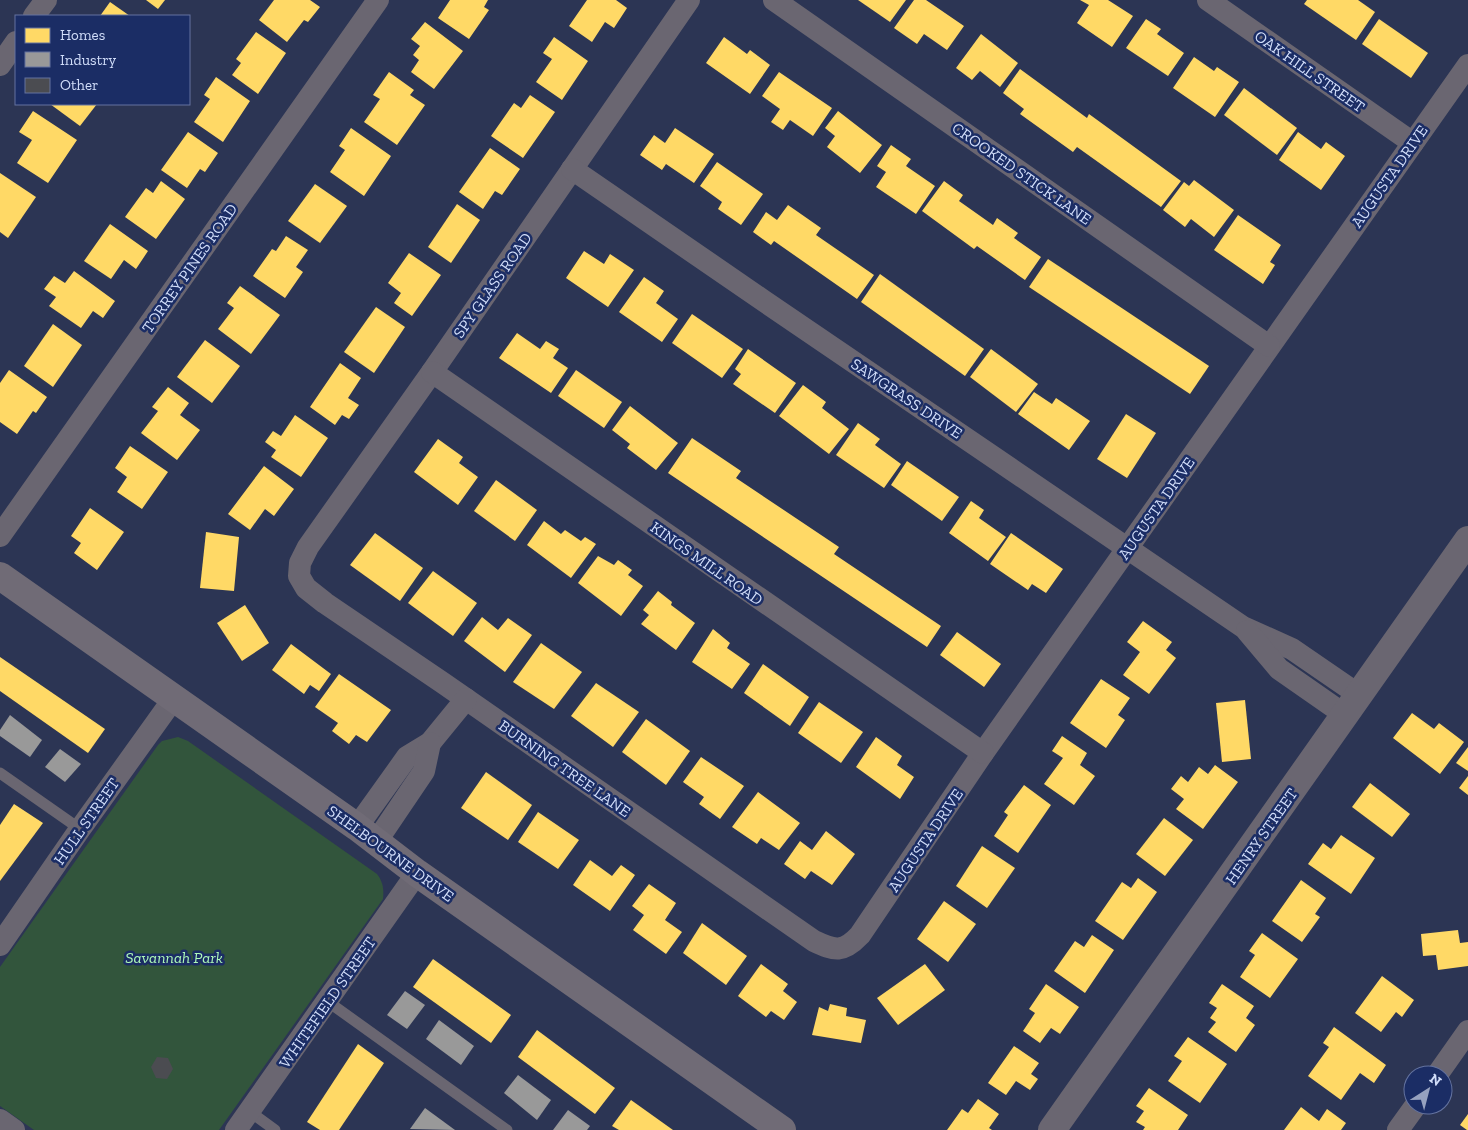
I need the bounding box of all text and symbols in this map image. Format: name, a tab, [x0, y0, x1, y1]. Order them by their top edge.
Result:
legend	[15, 15, 190, 105]
text: Homes	[60, 26, 105, 44]
street label: OAK HILL STREET	[1251, 26, 1369, 117]
text: Industry	[60, 51, 117, 69]
text: Other	[60, 76, 98, 94]
street label: CROOKED STICK LANE	[948, 118, 1095, 229]
street label: AUGUSTA DRIVE	[1347, 121, 1432, 231]
street label: TORREY PINES ROAD	[138, 200, 241, 337]
street label: SPY GLASS ROAD	[449, 229, 536, 342]
street label: SAWGRASS DRIVE	[847, 354, 966, 443]
street label: AUGUSTA DRIVE	[1114, 453, 1199, 563]
street label: KINGS MILL ROAD	[647, 518, 767, 609]
street label: BURNING TREE LANE	[495, 716, 634, 821]
street label: HULL STREET	[50, 774, 123, 868]
street label: AUGUSTA DRIVE	[884, 785, 967, 896]
street label: HENRY STREET	[1221, 785, 1302, 888]
street label: SHELBOURNE DRIVE	[324, 801, 458, 906]
street label: WHITEFIELD STREET	[275, 933, 380, 1072]
park label: Savannah Park	[125, 948, 223, 967]
north arrow	[1403, 1065, 1453, 1115]
text: N	[1426, 1070, 1445, 1090]

